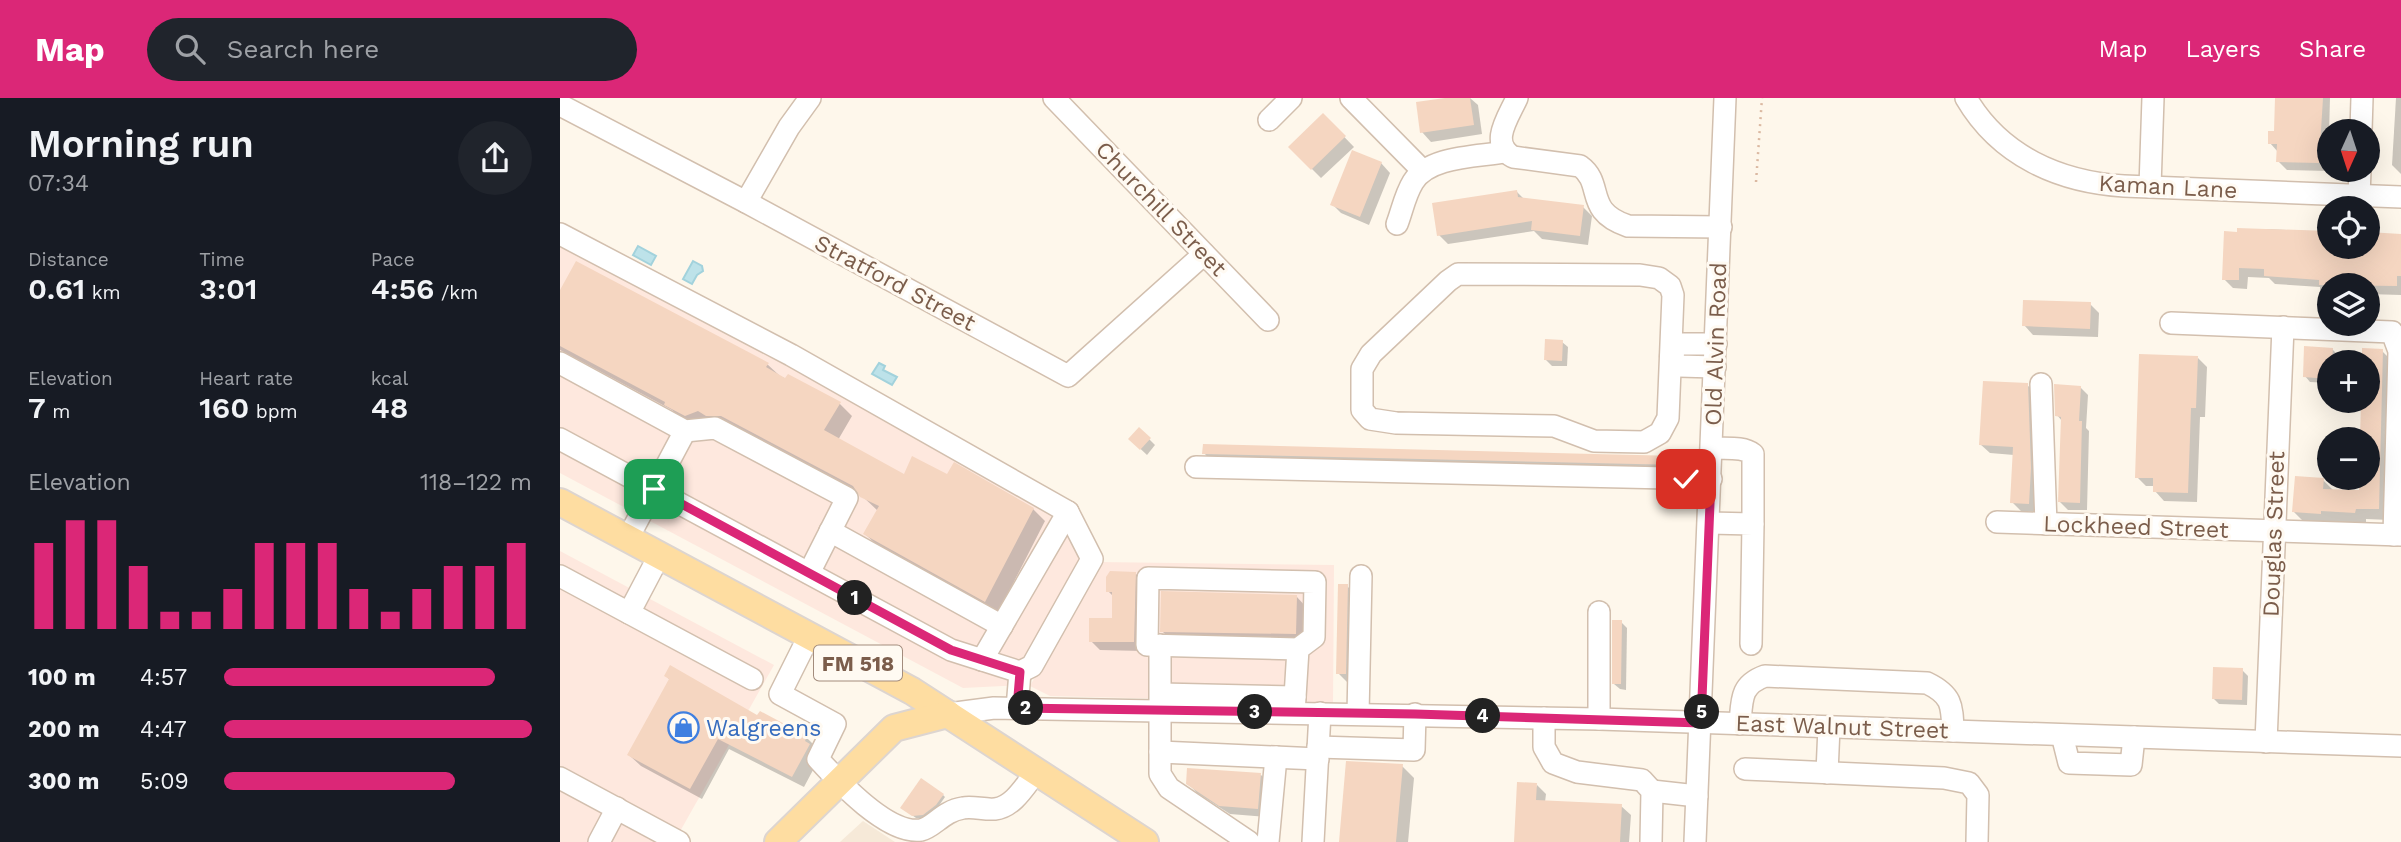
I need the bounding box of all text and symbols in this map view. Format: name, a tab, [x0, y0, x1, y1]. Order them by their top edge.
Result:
search box	[147, 18, 637, 81]
text: Map	[35, 30, 105, 69]
icon: search	[171, 30, 209, 68]
text: Search here	[227, 34, 379, 64]
text: Map	[2099, 35, 2147, 63]
text: Layers	[2185, 35, 2261, 63]
text: Share	[2299, 35, 2366, 63]
north arrow	[2317, 119, 2380, 182]
map controls	[2317, 119, 2380, 490]
button: share	[458, 121, 532, 195]
text: Morning run	[28, 122, 254, 166]
street label: Churchill Street	[1090, 136, 1232, 282]
text: 07:34	[28, 170, 89, 197]
street label: Kaman Lane	[2098, 170, 2238, 204]
button: locate	[2317, 196, 2380, 259]
street label: Stratford Street	[810, 229, 980, 337]
text: Distance	[28, 248, 109, 271]
text: Time	[199, 248, 245, 271]
text: Pace	[371, 248, 415, 271]
street label: Old Alvin Road	[1700, 262, 1732, 426]
text: 0.61	[28, 271, 85, 306]
text: 3:01	[199, 271, 258, 306]
text: 4:56	[371, 271, 435, 306]
button: layers	[2317, 273, 2380, 336]
text: km	[85, 281, 121, 304]
text: /km	[435, 281, 478, 304]
button: +	[2317, 350, 2380, 413]
text: Elevation	[28, 367, 113, 390]
text: Heart rate	[199, 367, 293, 390]
text: kcal	[371, 367, 408, 390]
text: 7	[28, 390, 46, 425]
text: 160	[199, 390, 249, 425]
text: 48	[371, 390, 408, 425]
text: m	[46, 400, 70, 423]
text: bpm	[249, 400, 298, 423]
button: −	[2317, 427, 2380, 490]
pin	[1656, 449, 1716, 509]
street label: Douglas Street	[2258, 450, 2290, 617]
pin	[624, 459, 684, 519]
icon: check	[1667, 460, 1705, 498]
text: Elevation	[28, 469, 131, 496]
text: 118–122 m	[420, 469, 532, 496]
icon: arrive	[635, 470, 673, 508]
street label: Lockheed Street	[2043, 510, 2229, 544]
pin: 1	[838, 580, 872, 616]
text: 1	[850, 586, 859, 609]
road number: FM 518	[814, 646, 902, 680]
text: 100 m	[28, 664, 96, 691]
text: 4:57	[140, 664, 187, 691]
pin: 2	[1008, 690, 1044, 726]
pin: 3	[1238, 694, 1272, 730]
pin: 5	[1684, 694, 1720, 730]
text: 2	[1020, 696, 1031, 719]
pin: 4	[1466, 698, 1500, 734]
text: 3	[1249, 700, 1260, 723]
text: 5	[1696, 700, 1707, 723]
text: 4	[1476, 704, 1489, 727]
street label: East Walnut Street	[1735, 710, 1949, 744]
shop icon: Walgreens	[666, 711, 700, 745]
place label: Walgreens	[706, 715, 821, 742]
text: 200 m	[28, 716, 100, 743]
text: 4:47	[140, 716, 187, 743]
text: 300 m	[28, 768, 99, 795]
text: 5:09	[140, 768, 189, 795]

